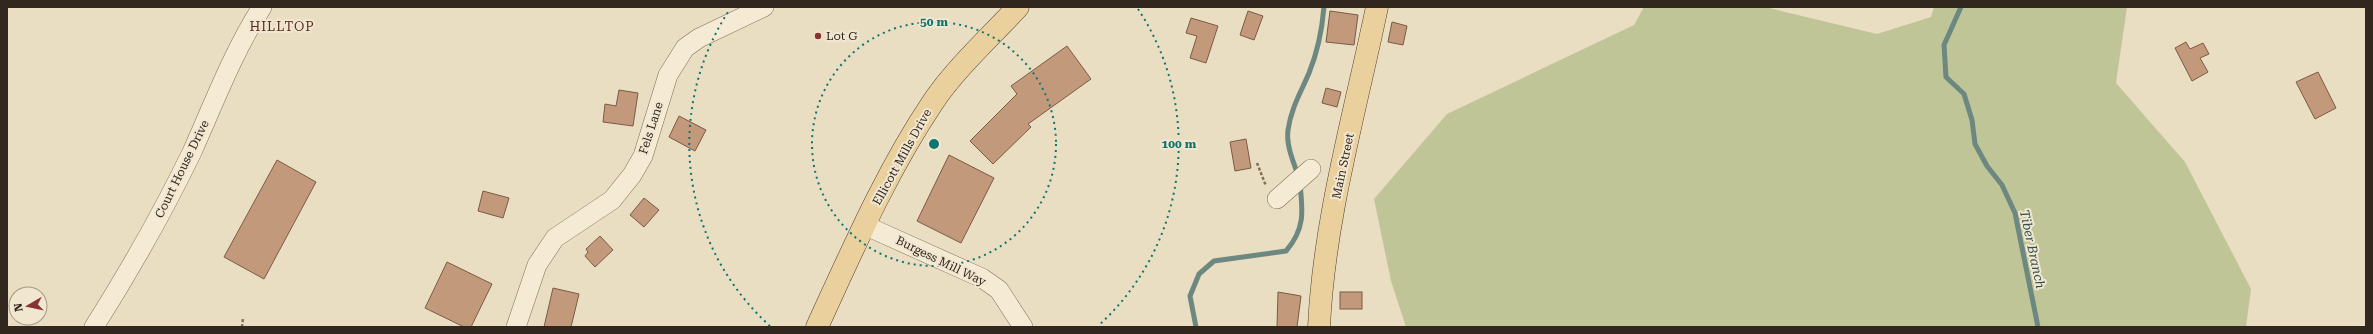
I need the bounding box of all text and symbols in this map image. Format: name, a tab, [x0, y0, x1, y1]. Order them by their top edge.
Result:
text: 50 m	[920, 15, 948, 29]
district label: HILLTOP	[249, 19, 315, 34]
place label: Lot G	[826, 29, 858, 43]
marker: Lot G	[813, 31, 823, 41]
street label: Fels Lane	[636, 100, 666, 156]
street label: Ellicott Mills Drive	[870, 106, 934, 208]
street label: Court House Drive	[152, 117, 212, 220]
street label: Main Street	[1329, 131, 1357, 200]
centre of rings	[927, 137, 941, 151]
text: 100 m	[1162, 137, 1197, 151]
water label: Tiber Branch	[2017, 208, 2048, 290]
street label: Burgess Mill Way	[894, 233, 989, 289]
north arrow	[8, 286, 48, 326]
text: N	[11, 302, 26, 313]

